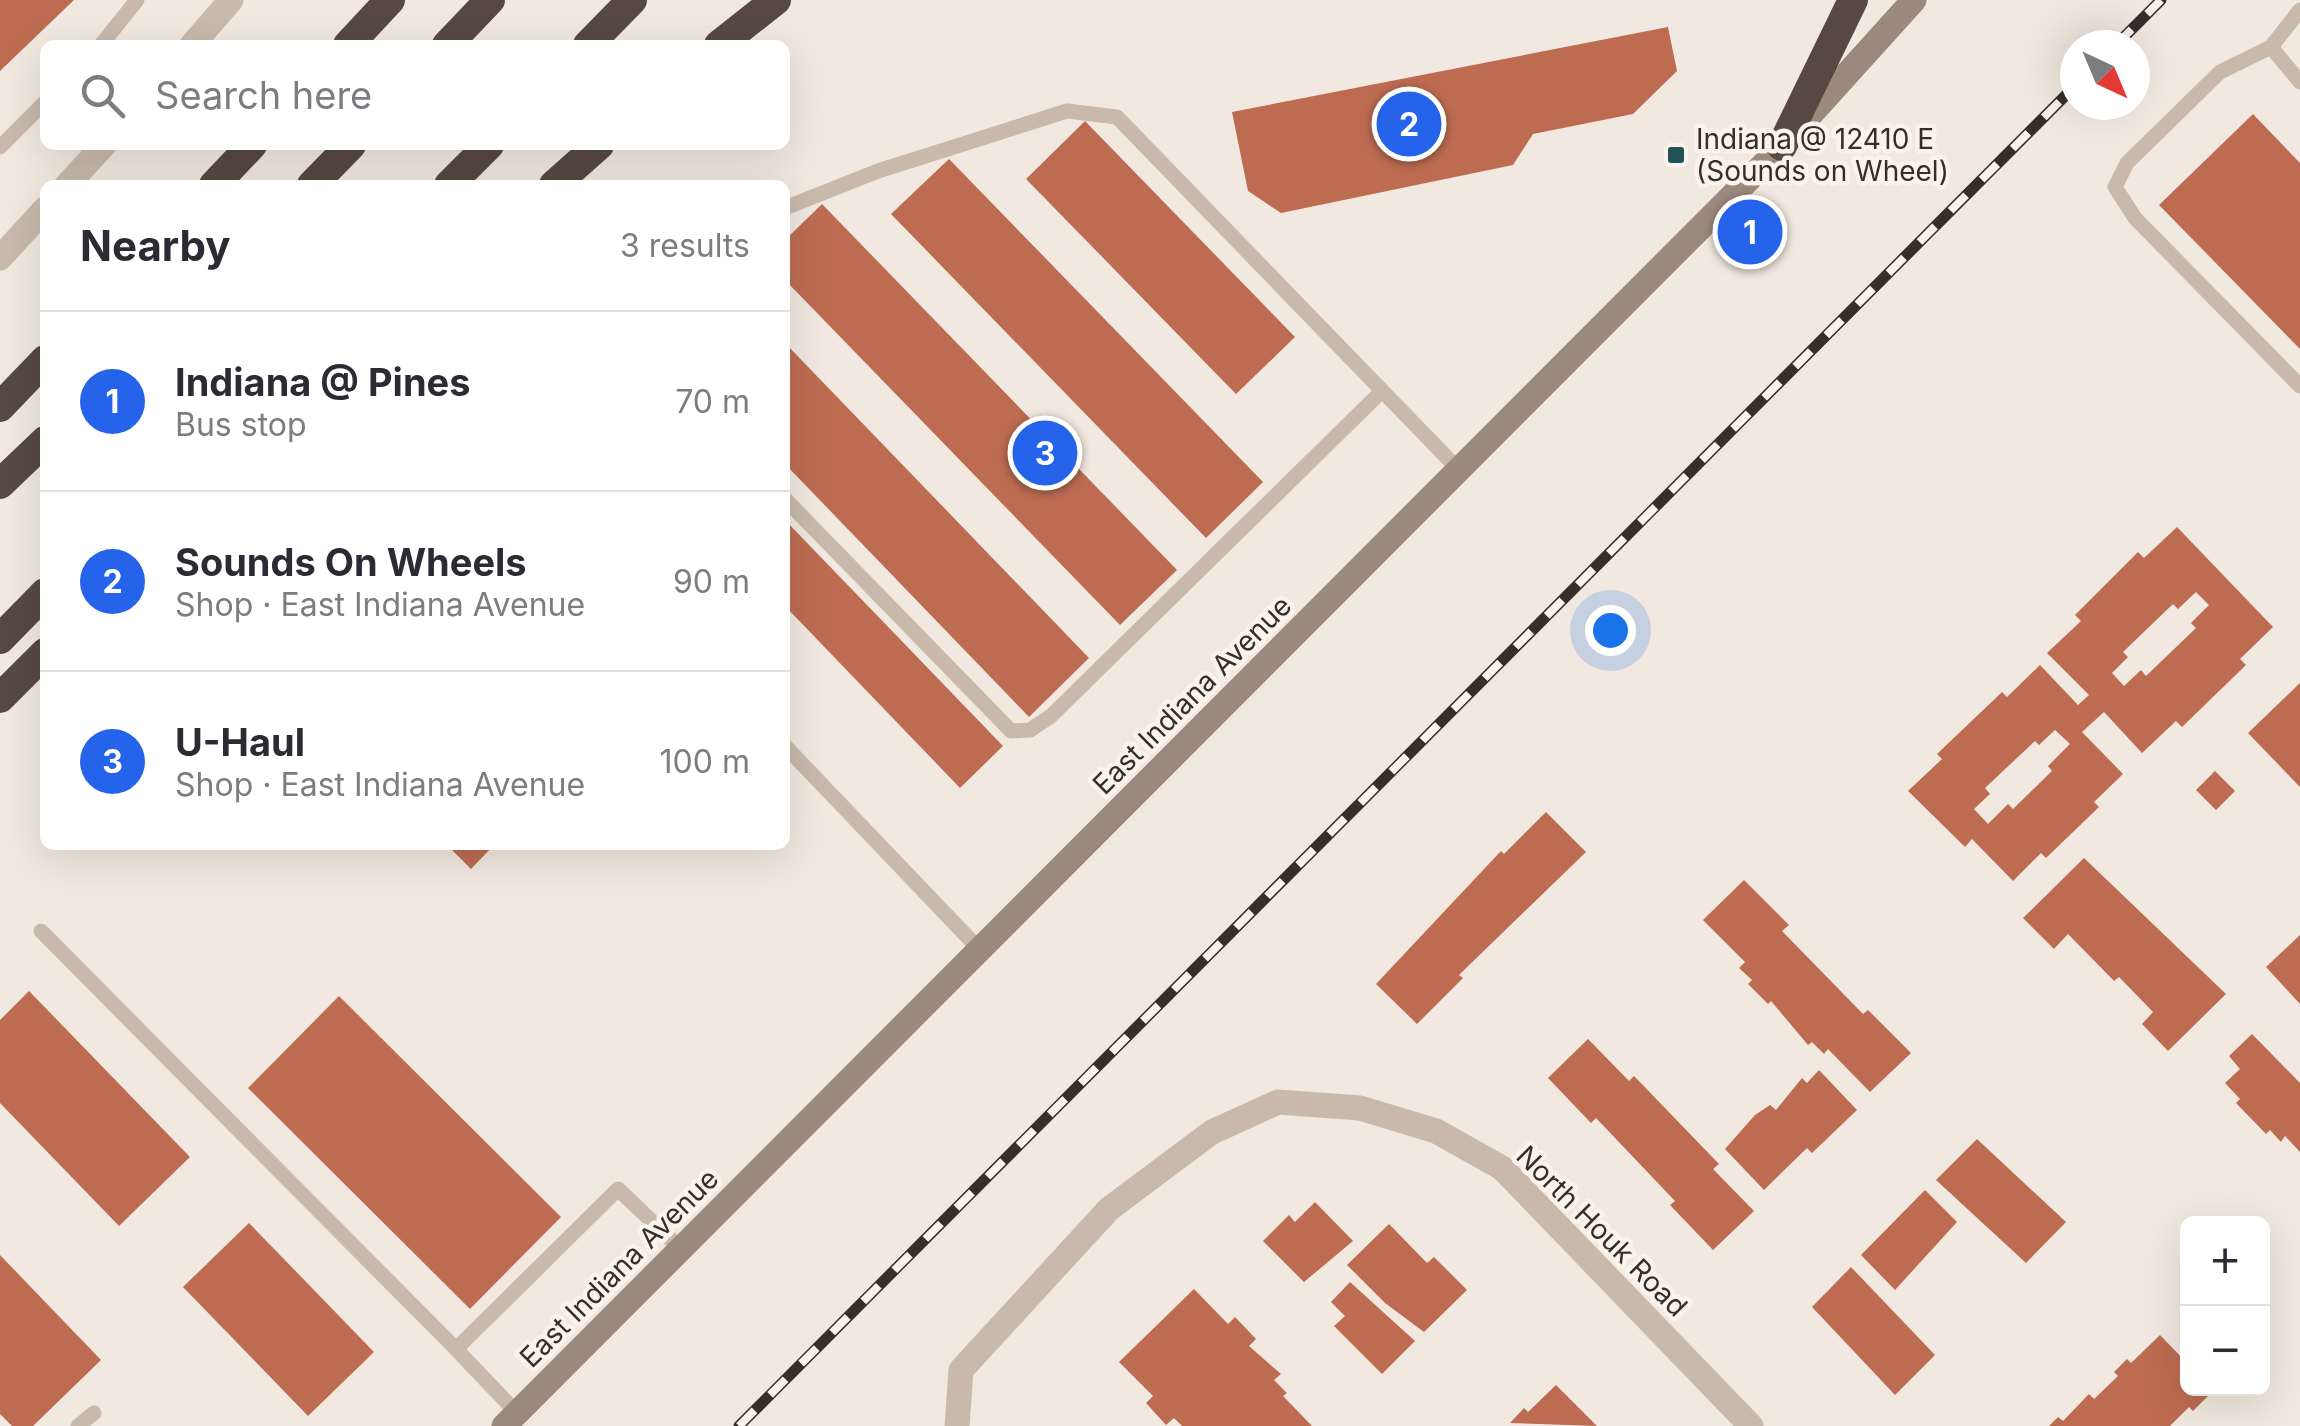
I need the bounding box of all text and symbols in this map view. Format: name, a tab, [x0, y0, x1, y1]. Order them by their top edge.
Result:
north arrow	[2060, 30, 2150, 120]
search box	[40, 40, 790, 150]
icon: search	[75, 68, 130, 123]
text: Search here	[155, 72, 372, 118]
pin: 2	[1376, 86, 1442, 162]
place label: Indiana @ 12410 E (Sounds on Wheel)	[1696, 122, 1949, 188]
marker: Indiana @ 12410 E (Sounds on Wheel)	[1665, 144, 1687, 166]
pin: 1	[1718, 194, 1782, 270]
text: Nearby	[80, 220, 231, 271]
text: 3 results	[620, 226, 750, 265]
text: Indiana @ Pines	[175, 359, 470, 405]
text: 1	[106, 382, 119, 421]
text: 70 m	[675, 382, 750, 421]
text: Bus stop	[175, 405, 307, 444]
pin: 3	[1012, 416, 1078, 490]
text: Sounds On Wheels	[175, 539, 527, 585]
text: 2	[102, 562, 123, 601]
text: 90 m	[673, 562, 750, 601]
text: Shop · East Indiana Avenue	[175, 585, 585, 624]
street label: East Indiana Avenue	[1086, 589, 1298, 801]
your location	[1585, 605, 1636, 656]
text: U-Haul	[175, 719, 305, 765]
text: 3	[102, 742, 123, 781]
text: 100 m	[660, 742, 750, 781]
text: Shop · East Indiana Avenue	[175, 765, 585, 804]
street label: North Houk Road	[1510, 1139, 1694, 1323]
street label: East Indiana Avenue	[513, 1162, 725, 1374]
map controls	[2180, 1216, 2270, 1396]
button: +	[2180, 1216, 2270, 1306]
button: −	[2180, 1306, 2270, 1396]

